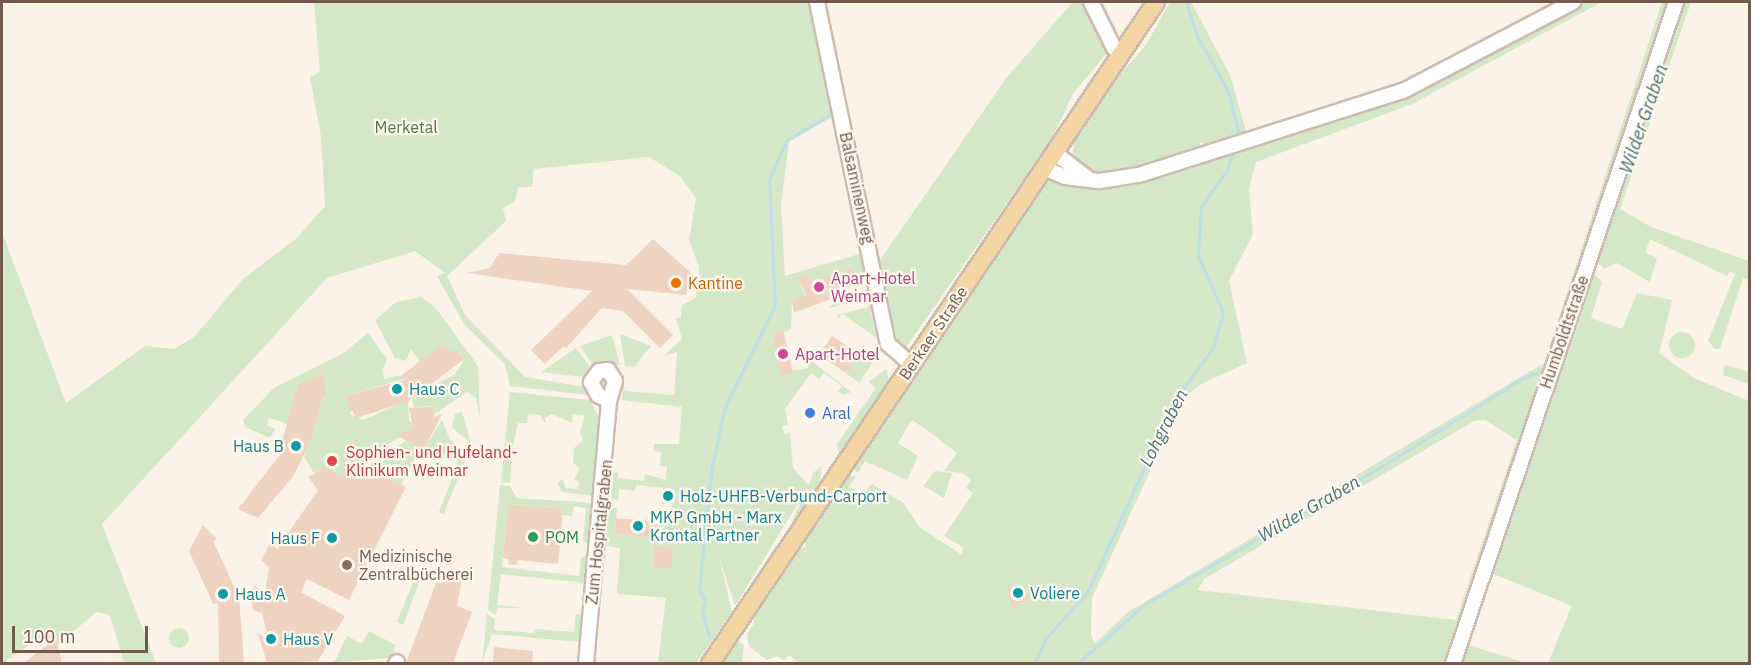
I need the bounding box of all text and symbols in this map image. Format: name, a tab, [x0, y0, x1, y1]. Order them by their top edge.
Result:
water label: Wilder Graben	[1615, 62, 1673, 176]
park label: Merketal	[374, 117, 438, 137]
street label: Balsaminenweg	[836, 130, 878, 246]
place label: Apart-Hotel Weimar	[831, 268, 916, 306]
place label: Kantine	[688, 273, 743, 293]
street label: Humboldtstraße	[1536, 273, 1592, 391]
marker: Kantine	[669, 276, 683, 290]
marker: Apart-Hotel Weimar	[812, 280, 826, 294]
street label: Berkaer Straße	[895, 283, 971, 383]
place label: Apart-Hotel	[795, 344, 880, 364]
marker: Apart-Hotel	[776, 347, 790, 361]
place label: Haus C	[409, 379, 459, 399]
marker: Haus C	[390, 382, 404, 396]
water label: Lohgraben	[1135, 386, 1193, 470]
place label: Aral	[822, 403, 851, 423]
marker: Aral	[803, 406, 817, 420]
place label: Haus B	[233, 436, 284, 456]
marker: Haus B	[289, 439, 303, 453]
place label: Sophien- und Hufeland- Klinikum Weimar	[346, 442, 518, 480]
marker: Sophien- und Hufeland- Klinikum Weimar	[323, 452, 341, 470]
street label: Zum Hospitalgraben	[582, 458, 616, 606]
water label: Wilder Graben	[1254, 471, 1364, 547]
place label: Holz-UHFB-Verbund-Carport	[680, 486, 887, 506]
marker: Holz-UHFB-Verbund-Carport	[661, 489, 675, 503]
place label: MKP GmbH - Marx Krontal Partner	[650, 507, 782, 545]
marker: MKP GmbH - Marx Krontal Partner	[631, 519, 645, 533]
place label: POM	[545, 527, 579, 547]
place label: Haus F	[271, 528, 320, 548]
marker: POM	[526, 530, 540, 544]
marker: Haus F	[325, 531, 339, 545]
place label: Medizinische Zentralbücherei	[359, 546, 473, 584]
marker: Medizinische Zentralbücherei	[340, 558, 354, 572]
place label: Voliere	[1030, 583, 1080, 603]
place label: Haus A	[235, 584, 286, 604]
marker: Voliere	[1011, 586, 1025, 600]
marker: Haus A	[216, 587, 230, 601]
scale bar	[15, 614, 152, 652]
text: 100 m	[23, 625, 75, 648]
place label: Haus V	[283, 629, 333, 649]
marker: Haus V	[264, 632, 278, 646]

